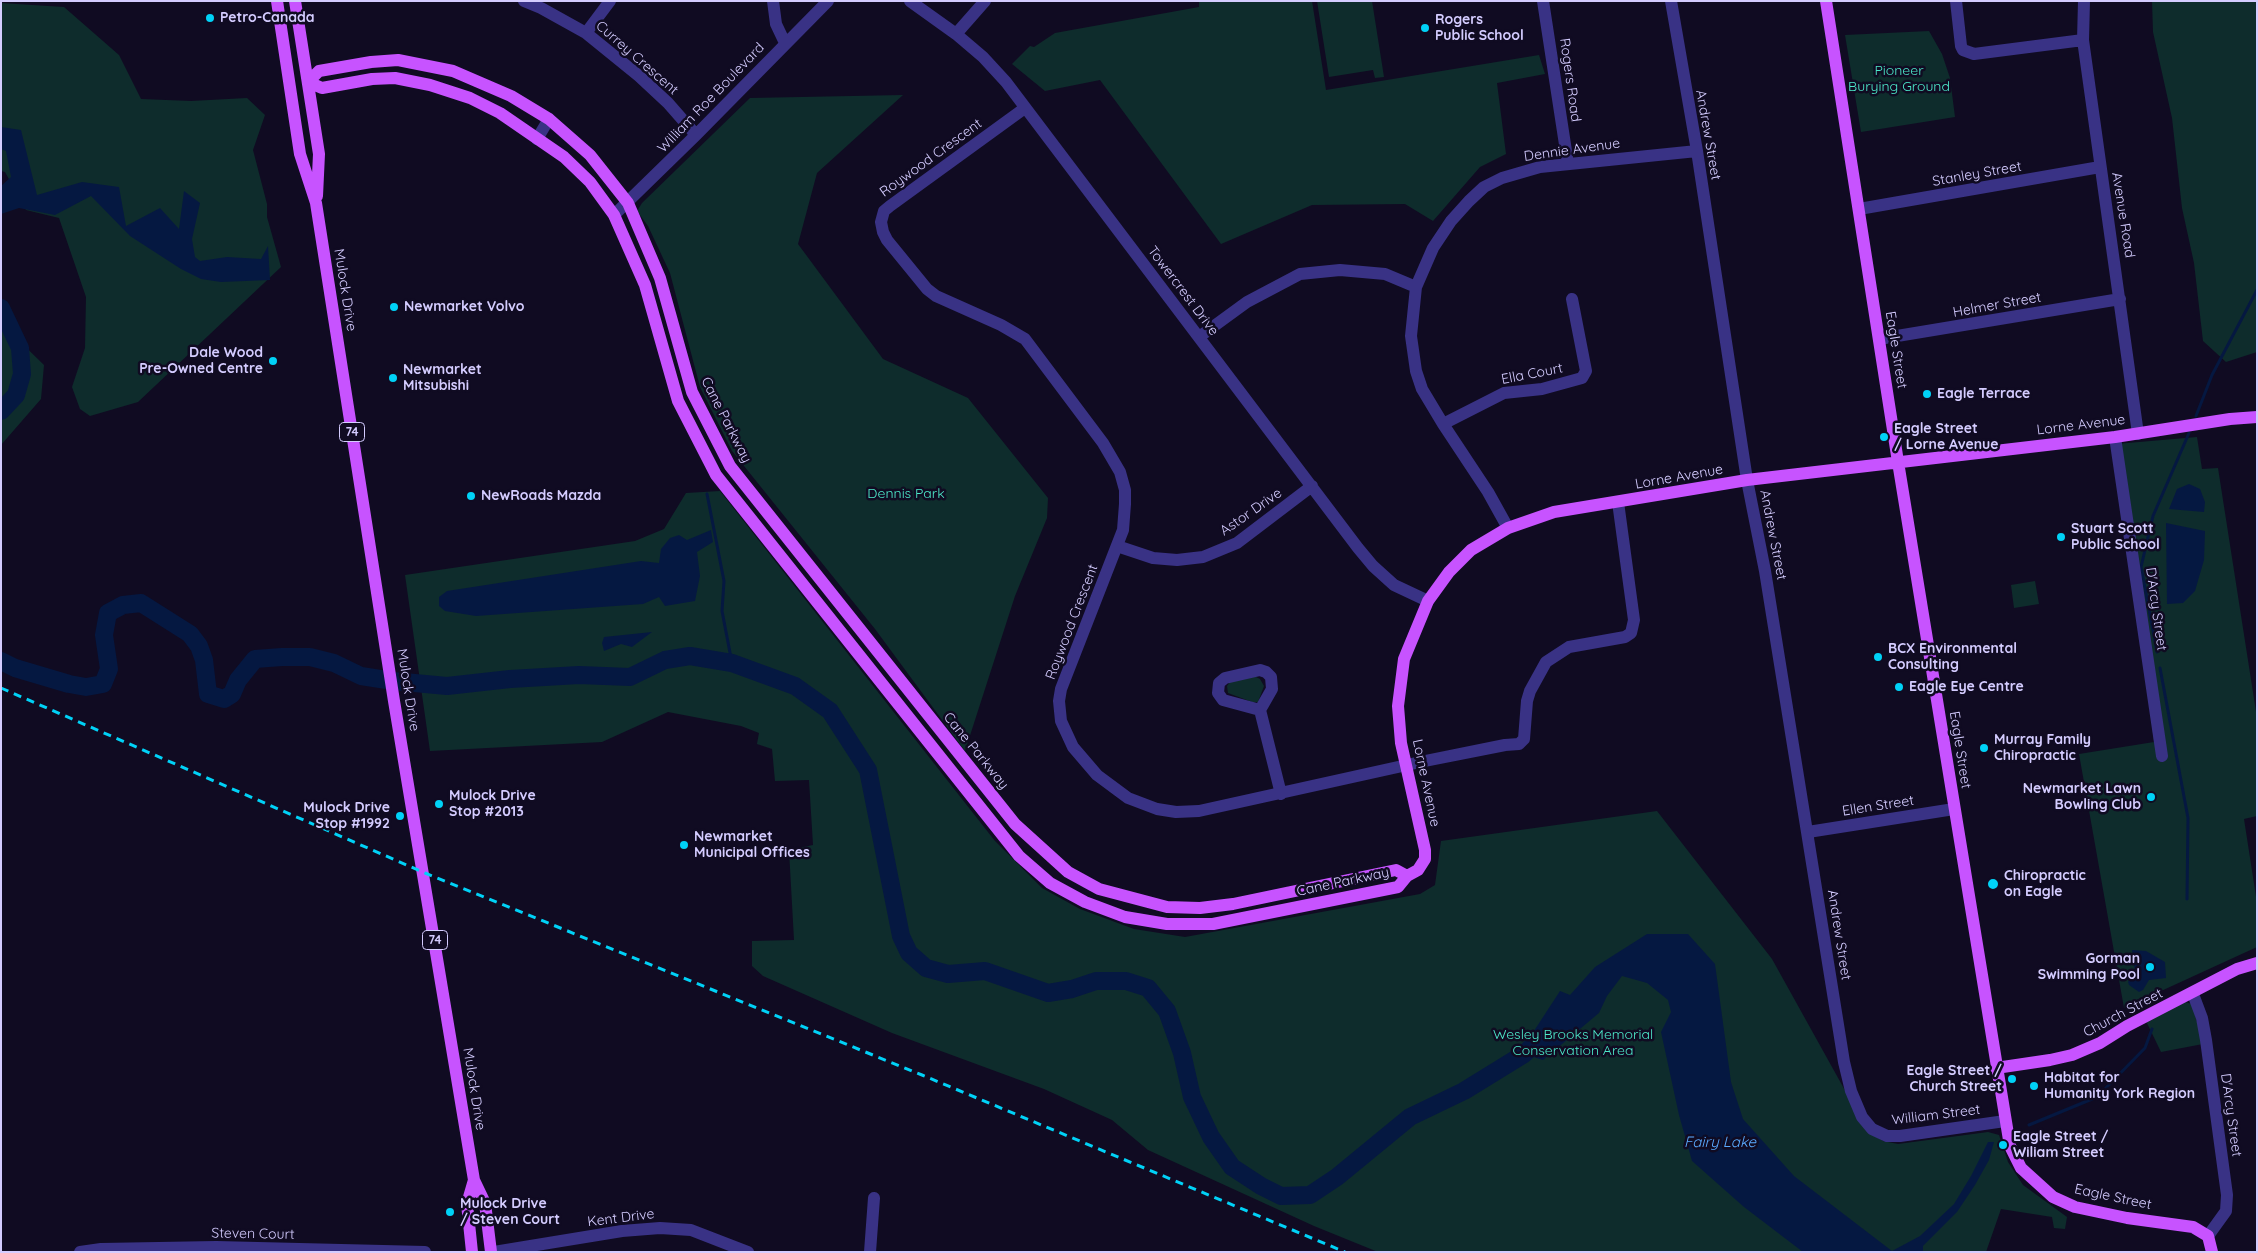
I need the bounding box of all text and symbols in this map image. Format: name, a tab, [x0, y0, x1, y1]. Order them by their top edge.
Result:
place label: Petro-Canada	[220, 10, 315, 26]
marker: Petro-Canada	[204, 12, 216, 24]
place label: Rogers Public School	[1435, 12, 1524, 44]
street label: Currey Crescent	[592, 18, 682, 98]
marker: Rogers Public School	[1419, 22, 1431, 34]
street label: Rogers Road	[1556, 37, 1584, 123]
street label: William Roe Boulevard	[654, 40, 768, 156]
park label: Pioneer Burying Ground	[1848, 63, 1950, 95]
street label: Andrew Street	[1692, 89, 1724, 181]
street label: Roywood Crescent	[877, 115, 985, 201]
street label: Dennie Avenue	[1523, 135, 1621, 165]
street label: Stanley Street	[1931, 158, 2023, 190]
street label: Avenue Road	[2108, 171, 2138, 259]
street label: Towercrest Drive	[1144, 243, 1222, 339]
street label: Mulock Drive	[330, 248, 360, 332]
street label: Helmer Street	[1952, 289, 2042, 321]
place label: Newmarket Volvo	[404, 299, 525, 315]
marker: Newmarket Volvo	[388, 301, 400, 313]
street label: Eagle Street	[1882, 310, 1910, 390]
place label: Dale Wood Pre-Owned Centre	[139, 345, 263, 378]
marker: Dale Wood Pre-Owned Centre	[267, 355, 279, 367]
street label: Ella Court	[1500, 360, 1564, 388]
place label: Newmarket Mitsubishi	[403, 362, 482, 394]
marker: Newmarket Mitsubishi	[387, 372, 399, 384]
street label: Cane Parkway	[697, 374, 755, 466]
place label: Eagle Terrace	[1937, 386, 2030, 402]
marker: Eagle Terrace	[1921, 388, 1933, 400]
street label: Lorne Avenue	[2036, 411, 2126, 439]
place label: Eagle Street / Lorne Avenue	[1894, 421, 1999, 454]
road number: 74	[340, 422, 364, 442]
marker: Eagle Street / Lorne Avenue	[1878, 431, 1890, 443]
street label: Lorne Avenue	[1634, 461, 1724, 493]
street label: Astor Drive	[1217, 485, 1285, 539]
park label: Dennis Park	[867, 486, 945, 502]
place label: NewRoads Mazda	[481, 488, 601, 504]
street label: Andrew Street	[1756, 489, 1790, 581]
marker: NewRoads Mazda	[465, 490, 477, 502]
place label: Stuart Scott Public School	[2071, 521, 2160, 554]
marker: Stuart Scott Public School	[2055, 531, 2067, 543]
street label: Roywood Crescent	[1042, 562, 1102, 682]
street label: D'Arcy Street	[2142, 566, 2170, 652]
place label: BCX Environmental Consulting	[1888, 641, 2017, 674]
street label: Mulock Drive	[393, 648, 423, 732]
marker: BCX Environmental Consulting	[1872, 651, 1884, 663]
place label: Eagle Eye Centre	[1909, 679, 2024, 695]
marker: Eagle Eye Centre	[1893, 681, 1905, 693]
street label: Cane Parkway	[940, 709, 1012, 793]
street label: Eagle Street	[1946, 710, 1974, 790]
place label: Murray Family Chiropractic	[1994, 732, 2091, 764]
street label: Lorne Avenue	[1409, 738, 1443, 828]
marker: Murray Family Chiropractic	[1978, 742, 1990, 754]
place label: Newmarket Lawn Bowling Club	[2023, 781, 2141, 814]
place label: Mulock Drive Stop #2013	[449, 788, 536, 820]
marker: Newmarket Lawn Bowling Club	[2145, 791, 2157, 803]
street label: Ellen Street	[1841, 792, 1915, 820]
marker: Mulock Drive Stop #2013	[433, 798, 445, 810]
place label: Mulock Drive Stop #1992	[303, 800, 390, 832]
marker: Mulock Drive Stop #1992	[394, 810, 406, 822]
place label: Newmarket Municipal Offices	[694, 829, 810, 862]
marker: Newmarket Municipal Offices	[678, 839, 690, 851]
street label: Cane Parkway	[1295, 864, 1391, 900]
place label: Chiropractic on Eagle	[2004, 868, 2086, 900]
marker: Chiropractic on Eagle	[1986, 877, 2000, 891]
street label: Andrew Street	[1824, 889, 1854, 981]
road number: 74	[422, 930, 448, 950]
place label: Gorman Swimming Pool	[2038, 951, 2140, 984]
marker: Gorman Swimming Pool	[2144, 961, 2156, 973]
street label: Church Street	[2080, 985, 2166, 1041]
park label: Wesley Brooks Memorial Conservation Area	[1493, 1027, 1653, 1060]
street label: Mulock Drive	[459, 1047, 489, 1131]
place label: Eagle Street / Church Street	[1906, 1063, 2002, 1096]
place label: Habitat for Humanity York Region	[2044, 1070, 2195, 1102]
street label: D'Arcy Street	[2217, 1072, 2245, 1158]
marker: Eagle Street / Church Street	[2006, 1073, 2018, 1085]
marker: Habitat for Humanity York Region	[2028, 1080, 2040, 1092]
street label: William Street	[1891, 1101, 1981, 1129]
place label: Eagle Street / Wiliam Street	[2013, 1129, 2109, 1162]
water label: Fairy Lake	[1684, 1133, 1756, 1151]
marker: Eagle Street / Wiliam Street	[1997, 1139, 2009, 1151]
street label: Eagle Street	[2073, 1181, 2153, 1213]
place label: Mulock Drive / Steven Court	[460, 1196, 560, 1228]
marker: Mulock Drive / Steven Court	[444, 1206, 456, 1218]
street label: Kent Drive	[587, 1206, 655, 1230]
street label: Steven Court	[211, 1225, 295, 1243]

